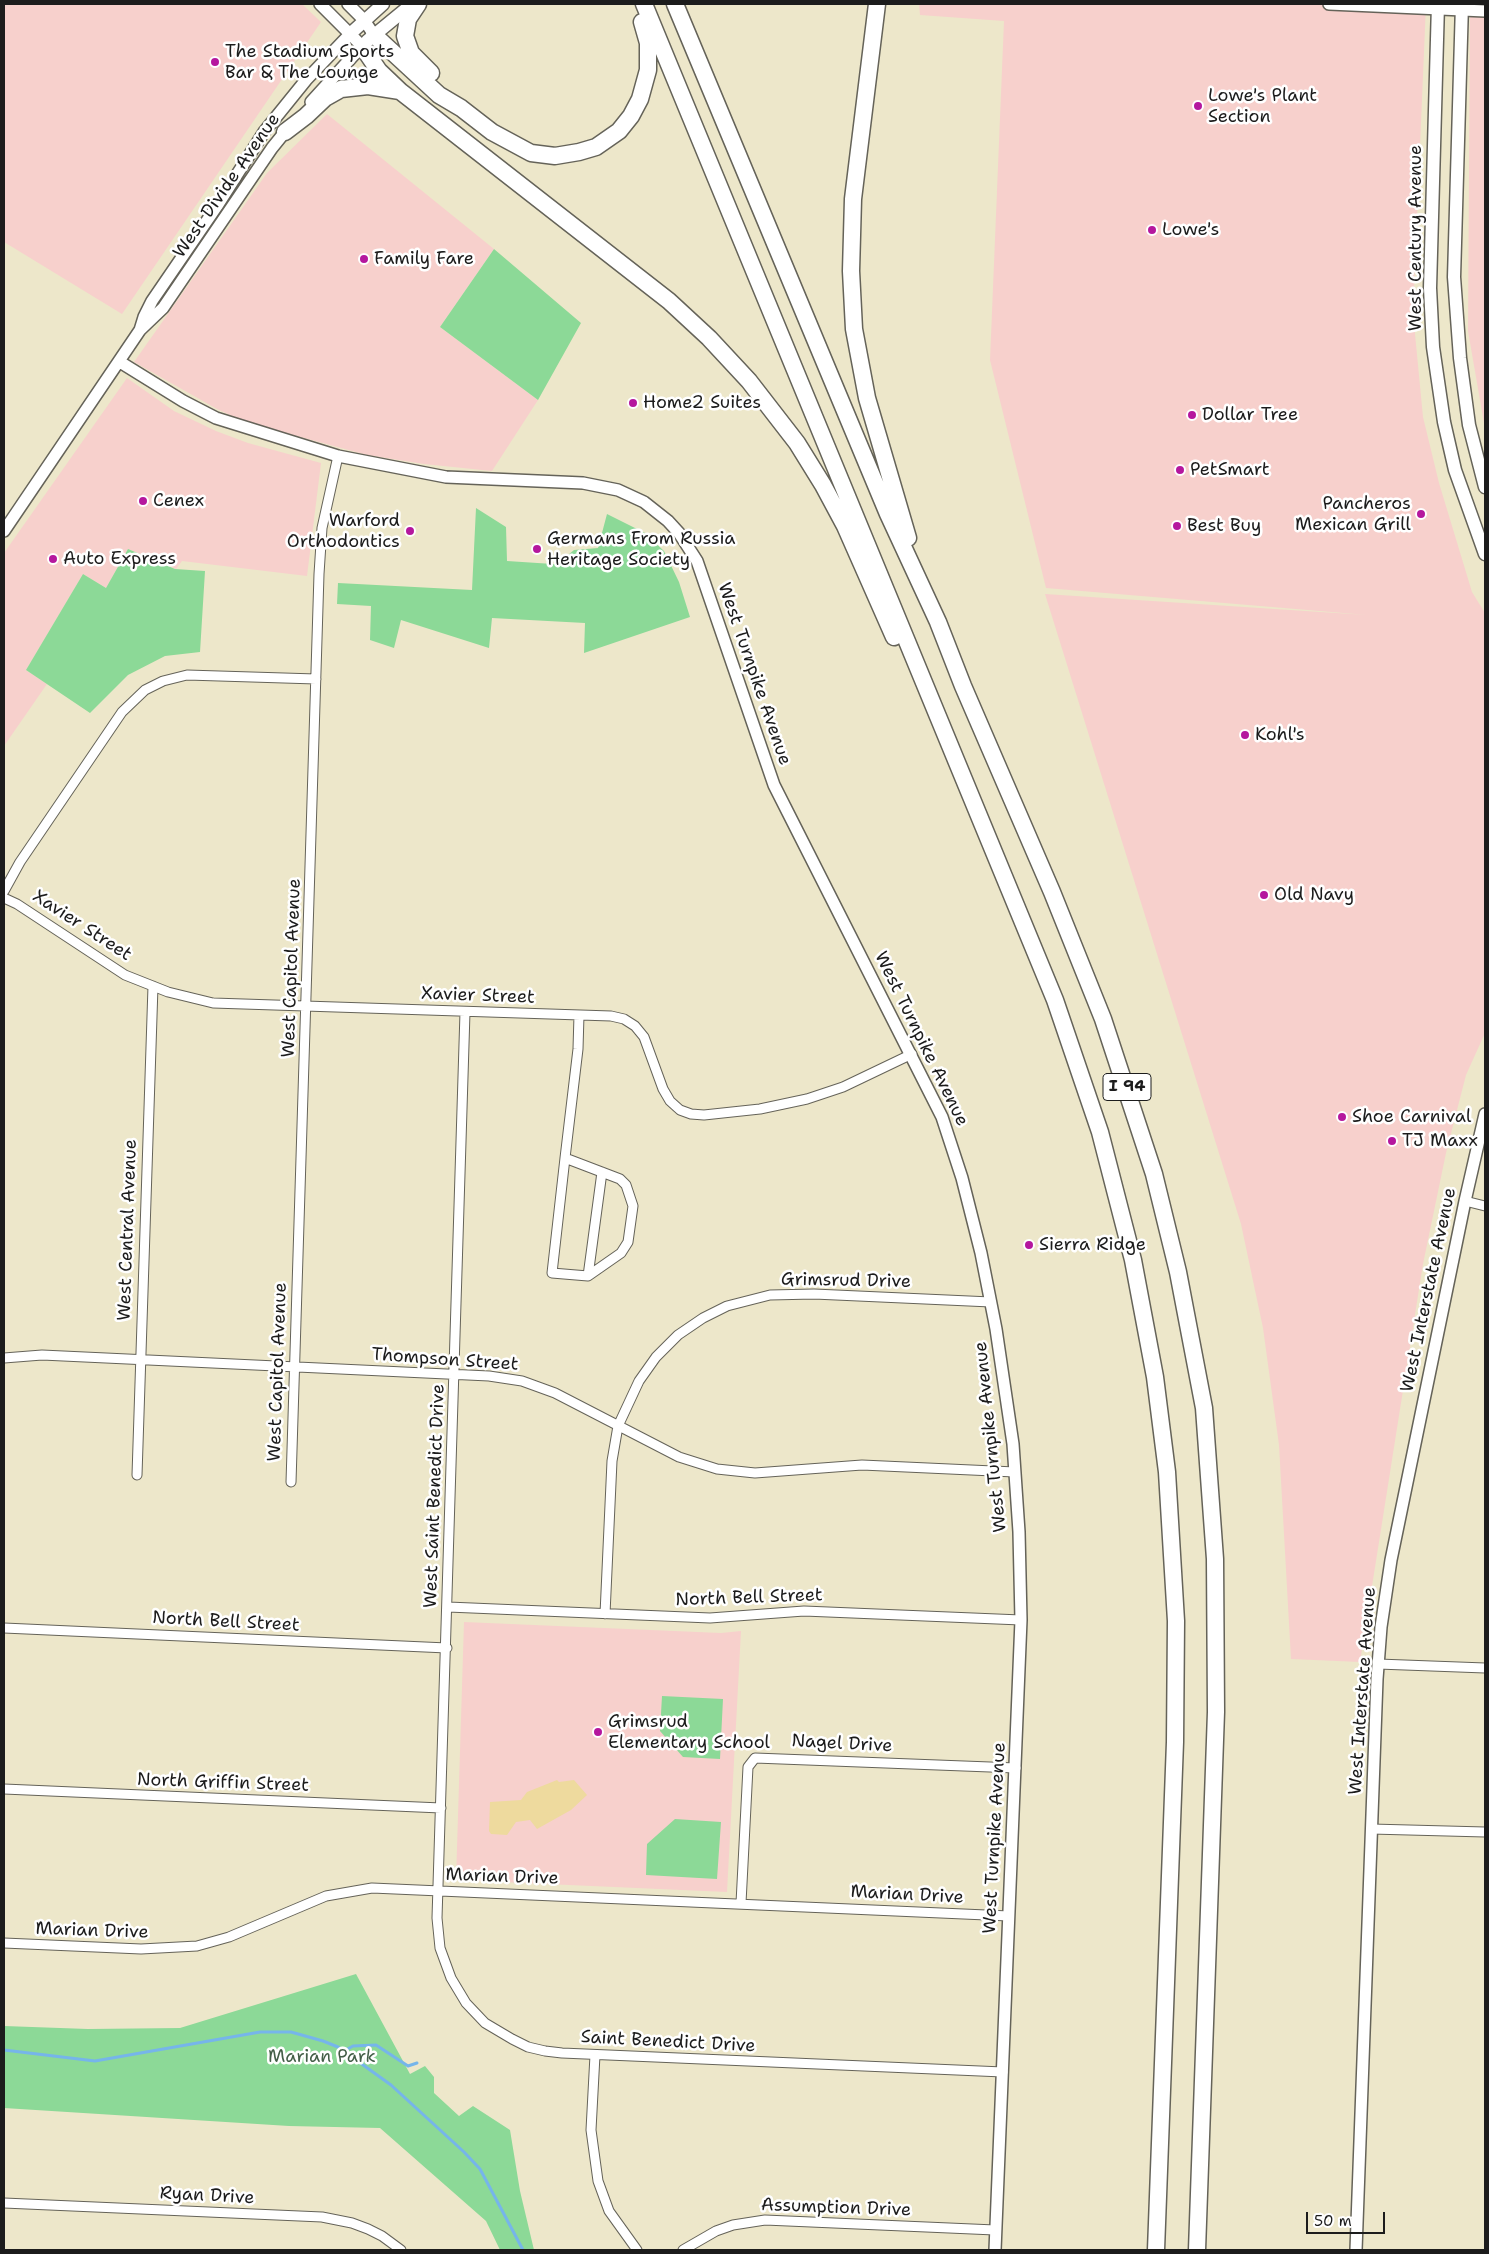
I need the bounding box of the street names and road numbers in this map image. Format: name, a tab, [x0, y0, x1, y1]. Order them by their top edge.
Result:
street label: West Divide Avenue	[169, 110, 285, 262]
street label: West Century Avenue	[1405, 145, 1427, 331]
street label: West Turnpike Avenue	[713, 580, 795, 768]
street label: West Capitol Avenue	[278, 878, 306, 1058]
street label: Xavier Street	[29, 886, 135, 966]
street label: West Turnpike Avenue	[869, 948, 973, 1130]
street label: Xavier Street	[421, 983, 535, 1009]
road number: I 94	[1103, 1074, 1151, 1100]
street label: West Central Avenue	[114, 1139, 142, 1321]
street label: West Interstate Avenue	[1397, 1186, 1461, 1394]
street label: Grimsrud Drive	[781, 1269, 911, 1293]
street label: West Capitol Avenue	[264, 1282, 292, 1462]
street label: West Turnpike Avenue	[970, 1341, 1012, 1533]
street label: Thompson Street	[371, 1344, 519, 1376]
street label: West Saint Benedict Drive	[420, 1384, 450, 1608]
street label: North Bell Street	[675, 1585, 823, 1611]
street label: West Interstate Avenue	[1345, 1586, 1381, 1796]
street label: North Bell Street	[152, 1607, 300, 1637]
street label: Nagel Drive	[791, 1731, 893, 1757]
street label: West Turnpike Avenue	[979, 1742, 1011, 1934]
street label: North Griffin Street	[137, 1769, 309, 1797]
street label: Marian Drive	[445, 1864, 559, 1890]
street label: Marian Drive	[850, 1881, 964, 1909]
street label: Marian Drive	[35, 1918, 149, 1944]
street label: Saint Benedict Drive	[580, 2027, 756, 2057]
street label: Ryan Drive	[159, 2183, 255, 2209]
street label: Assumption Drive	[760, 2195, 912, 2221]

